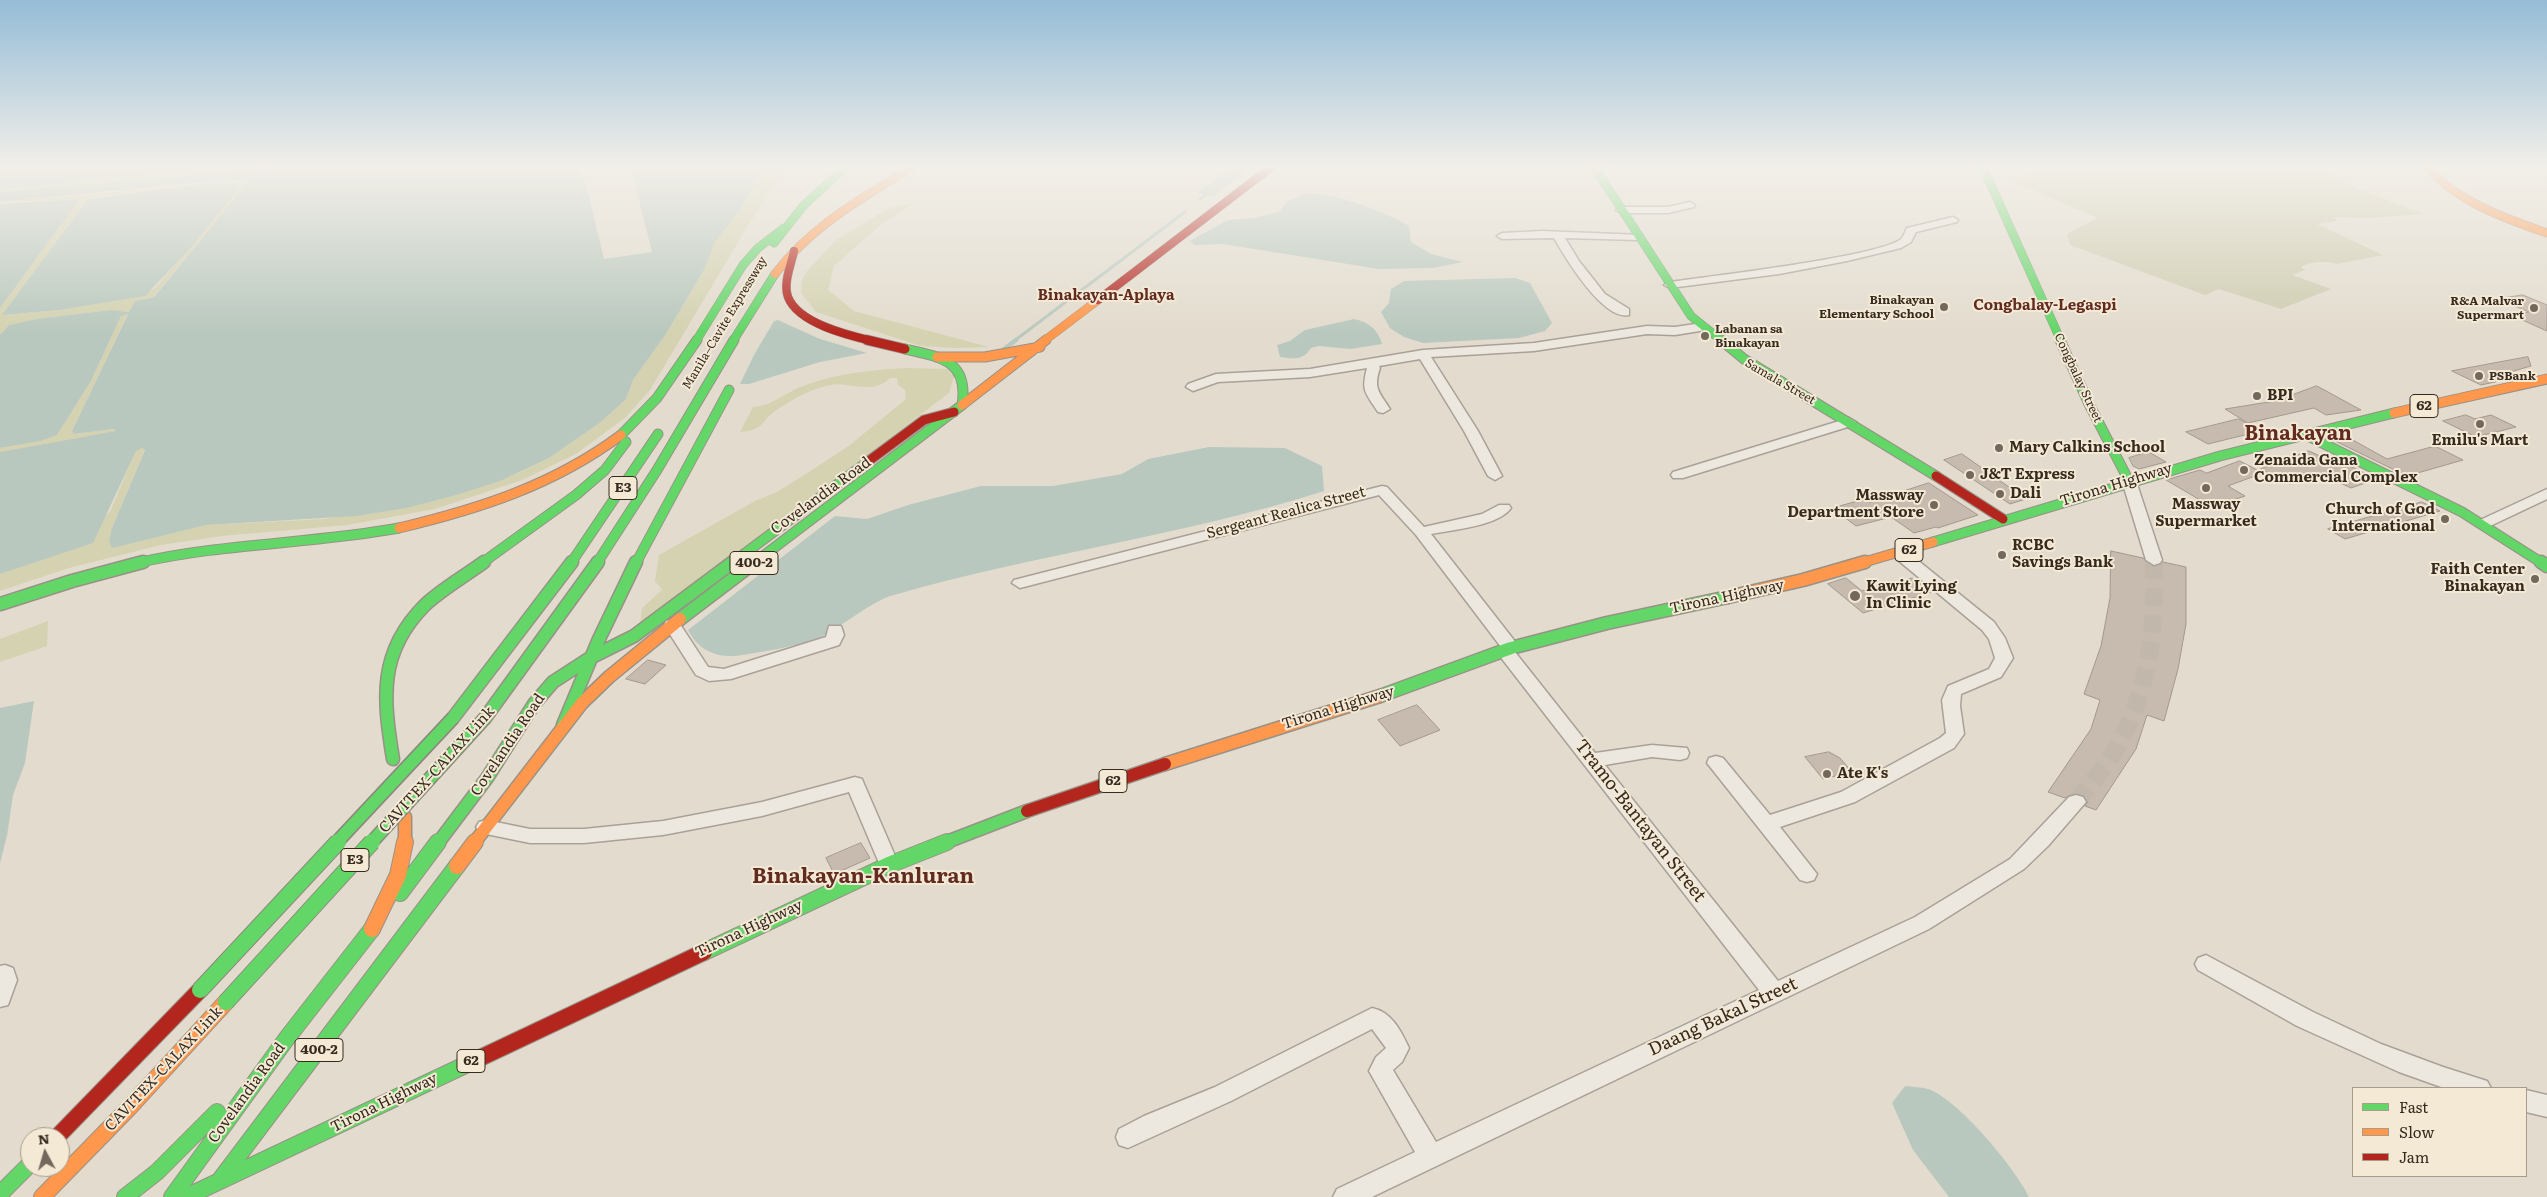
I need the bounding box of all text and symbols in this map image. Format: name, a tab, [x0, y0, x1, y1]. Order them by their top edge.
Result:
street label: Manila–Cavite Expressway	[680, 254, 770, 392]
district label: Binakayan-Aplaya	[1037, 287, 1175, 305]
place label: Binakayan Elementary School	[1819, 293, 1934, 321]
place label: R&A Malvar Supermart	[2450, 294, 2524, 322]
district label: Congbalay-Legaspi	[1973, 297, 2117, 315]
marker: Binakayan Elementary School	[1938, 301, 1950, 313]
marker: R&A Malvar Supermart	[2528, 302, 2540, 314]
place label: Labanan sa Binakayan	[1715, 322, 1783, 350]
marker: Labanan sa Binakayan	[1699, 330, 1711, 342]
street label: Congbalay Street	[2051, 331, 2105, 425]
street label: Samala Street	[1742, 356, 1818, 408]
place label: PSBank	[2489, 369, 2536, 383]
marker: PSBank	[2473, 370, 2485, 382]
place label: BPI	[2267, 387, 2293, 405]
marker: BPI	[2251, 390, 2263, 402]
road number: 62	[2410, 394, 2438, 418]
marker: Emilu's Mart	[2474, 418, 2486, 430]
district label: Binakayan	[2244, 422, 2352, 446]
place label: Emilu's Mart	[2432, 432, 2528, 450]
place label: Mary Calkins School	[2009, 439, 2165, 457]
marker: Mary Calkins School	[1993, 442, 2005, 454]
place label: Zenaida Gana Commercial Complex	[2254, 452, 2418, 487]
street label: Covelandia Road	[767, 454, 875, 538]
street label: Tirona Highway	[2058, 459, 2174, 511]
marker: Zenaida Gana Commercial Complex	[2238, 464, 2250, 476]
place label: J&T Express	[1980, 466, 2075, 484]
marker: J&T Express	[1964, 469, 1976, 481]
road number: E3	[609, 476, 637, 499]
marker: Massway Supermarket	[2200, 482, 2212, 494]
street label: Sergeant Realica Street	[1205, 483, 1367, 543]
place label: Dali	[2010, 485, 2041, 503]
place label: Massway Department Store	[1787, 487, 1924, 522]
marker: Dali	[1994, 488, 2006, 500]
place label: Massway Supermarket	[2155, 496, 2257, 531]
marker: Massway Department Store	[1928, 499, 1940, 511]
place label: Church of God International	[2325, 501, 2435, 536]
marker: Church of God International	[2439, 513, 2451, 525]
place label: RCBC Savings Bank	[2012, 537, 2113, 572]
road number: 62	[1895, 538, 1923, 562]
marker: RCBC Savings Bank	[1996, 549, 2008, 561]
road number: 400-2	[730, 552, 778, 574]
place label: Faith Center Binakayan	[2431, 561, 2525, 596]
marker: Faith Center Binakayan	[2529, 573, 2541, 585]
street label: Tirona Highway	[1668, 576, 1786, 618]
place label: Kawit Lying In Clinic	[1866, 578, 1957, 613]
marker: Kawit Lying In Clinic	[1848, 589, 1862, 603]
street label: Tirona Highway	[1280, 682, 1396, 734]
street label: Covelandia Road	[467, 690, 549, 800]
street label: CAVITEX–CALAX Link	[376, 703, 498, 837]
street label: Tramo-Bantayan Street	[1570, 735, 1710, 907]
place label: Ate K's	[1837, 765, 1888, 783]
marker: Ate K's	[1821, 768, 1833, 780]
road number: 62	[1099, 769, 1127, 792]
road number: E3	[341, 848, 369, 872]
district label: Binakayan-Kanluran	[752, 864, 974, 890]
street label: Tirona Highway	[692, 896, 806, 962]
street label: Daang Bakal Street	[1645, 973, 1801, 1061]
street label: CAVITEX–CALAX Link	[102, 1003, 226, 1135]
road number: 400-2	[295, 1038, 343, 1062]
street label: Covelandia Road	[205, 1039, 289, 1147]
road number: 62	[457, 1050, 485, 1072]
street label: Tirona Highway	[328, 1069, 440, 1137]
legend	[2352, 1087, 2527, 1177]
text: Fast	[2399, 1095, 2428, 1118]
text: Slow	[2399, 1120, 2434, 1143]
north arrow	[20, 1127, 70, 1177]
text: N	[37, 1128, 50, 1149]
text: Jam	[2399, 1145, 2429, 1168]

